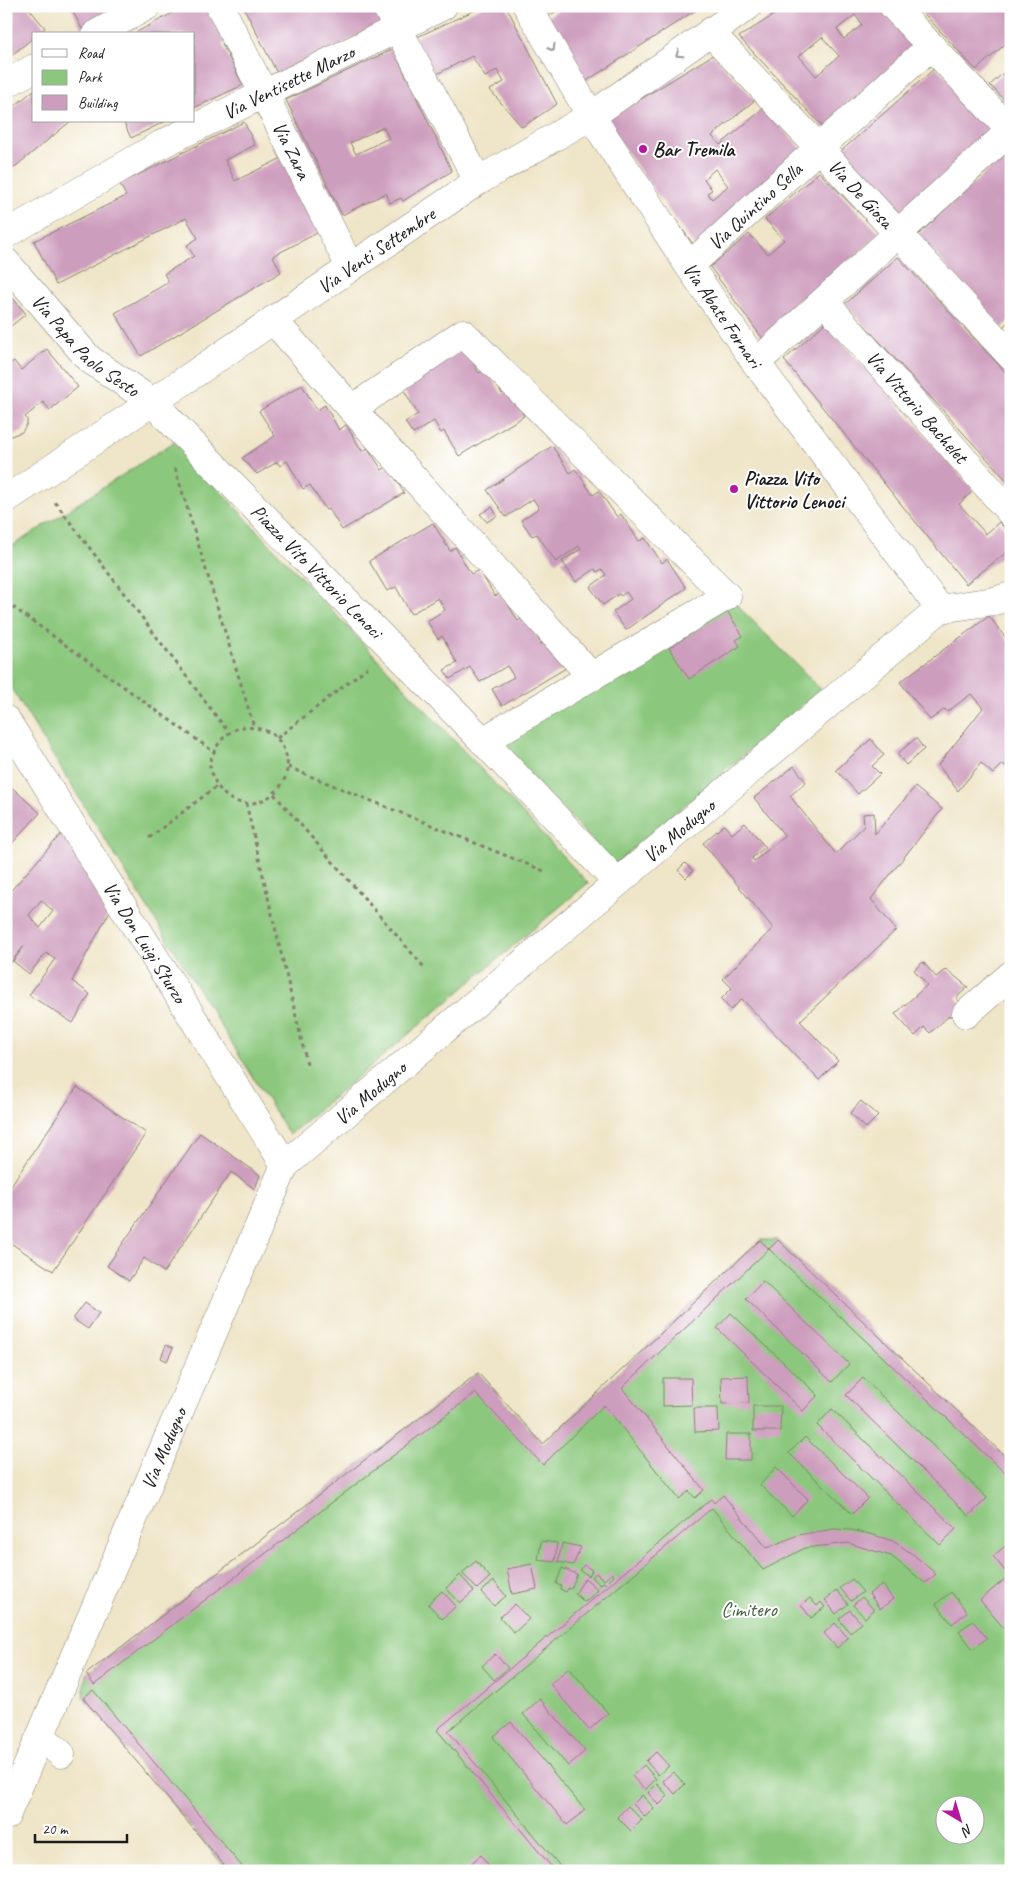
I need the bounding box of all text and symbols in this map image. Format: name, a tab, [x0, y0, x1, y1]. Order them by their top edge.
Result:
legend	[32, 32, 195, 122]
street label: Via Ventisette Marzo	[219, 38, 360, 125]
one-way arrow	[545, 43, 555, 52]
text: Road	[78, 44, 105, 63]
one-way arrow	[675, 48, 685, 57]
text: Park	[78, 68, 103, 87]
text: Building	[78, 94, 118, 113]
street label: Via Zara	[267, 117, 317, 184]
place label: Bar Tremila	[653, 137, 736, 162]
marker: Bar Tremila	[637, 143, 649, 155]
street label: Via De Giosa	[823, 154, 900, 235]
street label: Via Quintino Sella	[703, 156, 809, 255]
street label: Via Venti Settembre	[313, 201, 441, 299]
street label: Via Abate Fornari	[678, 258, 769, 375]
street label: Via Papa Paolo Sesto	[26, 289, 145, 403]
street label: Via Vittorio Bachelet	[861, 345, 975, 470]
place label: Piazza Vito Vittorio Lenoci	[744, 466, 847, 514]
marker: Piazza Vito Vittorio Lenoci	[728, 483, 740, 495]
street label: Piazza Vito Vittorio Lenoci	[246, 499, 389, 645]
street label: Via Modugno	[638, 792, 721, 868]
street label: Via Don Luigi Sturzo	[98, 877, 194, 1009]
street label: Via Modugno	[329, 1054, 413, 1130]
street label: Via Modugno	[135, 1402, 193, 1493]
park label: Cimitero	[721, 1597, 778, 1622]
north arrow	[934, 1794, 984, 1844]
scale bar	[35, 1812, 128, 1844]
text: 20 m	[42, 1820, 69, 1839]
text: N	[957, 1820, 976, 1841]

